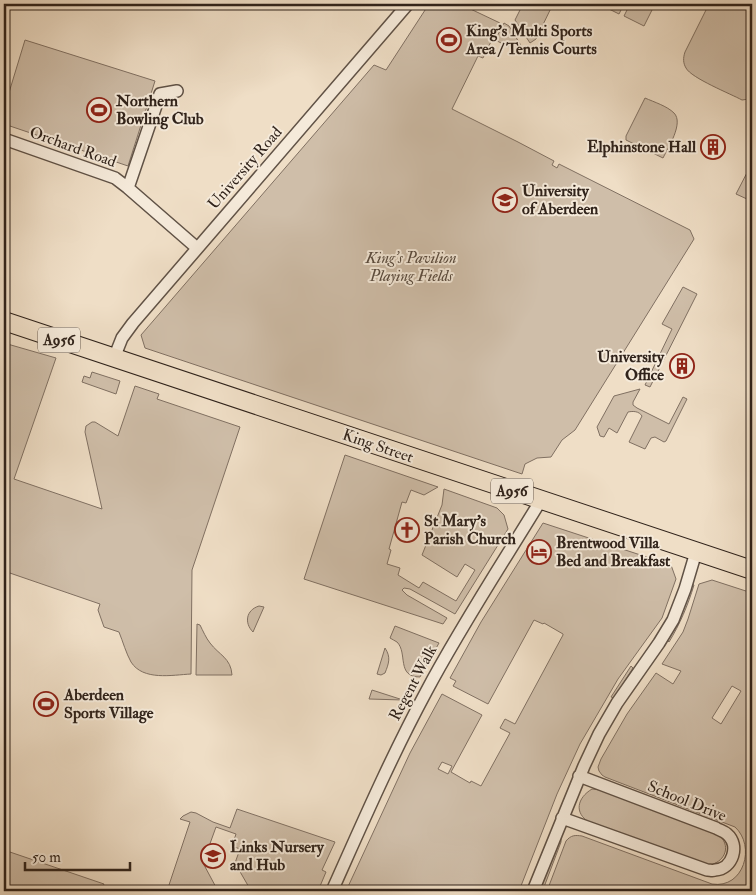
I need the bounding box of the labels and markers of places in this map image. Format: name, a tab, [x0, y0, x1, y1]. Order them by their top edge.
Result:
place label: King's Multi Sports Area / Tennis Courts	[465, 21, 597, 59]
sports icon: King's Multi Sports Area / Tennis Courts	[436, 27, 462, 53]
place label: Northern Bowling Club	[115, 91, 204, 130]
sports icon: Northern Bowling Club	[86, 97, 112, 123]
building icon: Elphinstone Hall	[700, 134, 726, 160]
place label: Elphinstone Hall	[587, 137, 697, 158]
place label: University of Aberdeen	[522, 181, 599, 219]
school or university icon: University of Aberdeen	[492, 187, 518, 213]
place label: University Office	[597, 347, 665, 385]
building icon: University Office	[669, 353, 695, 379]
place label: St Mary's Parish Church	[424, 511, 517, 549]
church icon: St Mary's Parish Church	[394, 517, 420, 543]
place label: Brentwood Villa Bed and Breakfast	[556, 533, 671, 571]
hotel icon: Brentwood Villa Bed and Breakfast	[526, 539, 552, 565]
place label: Aberdeen Sports Village	[63, 685, 154, 724]
sports icon: Aberdeen Sports Village	[33, 691, 59, 717]
place label: Links Nursery and Hub	[230, 837, 325, 875]
school or university icon: Links Nursery and Hub	[200, 843, 226, 869]

